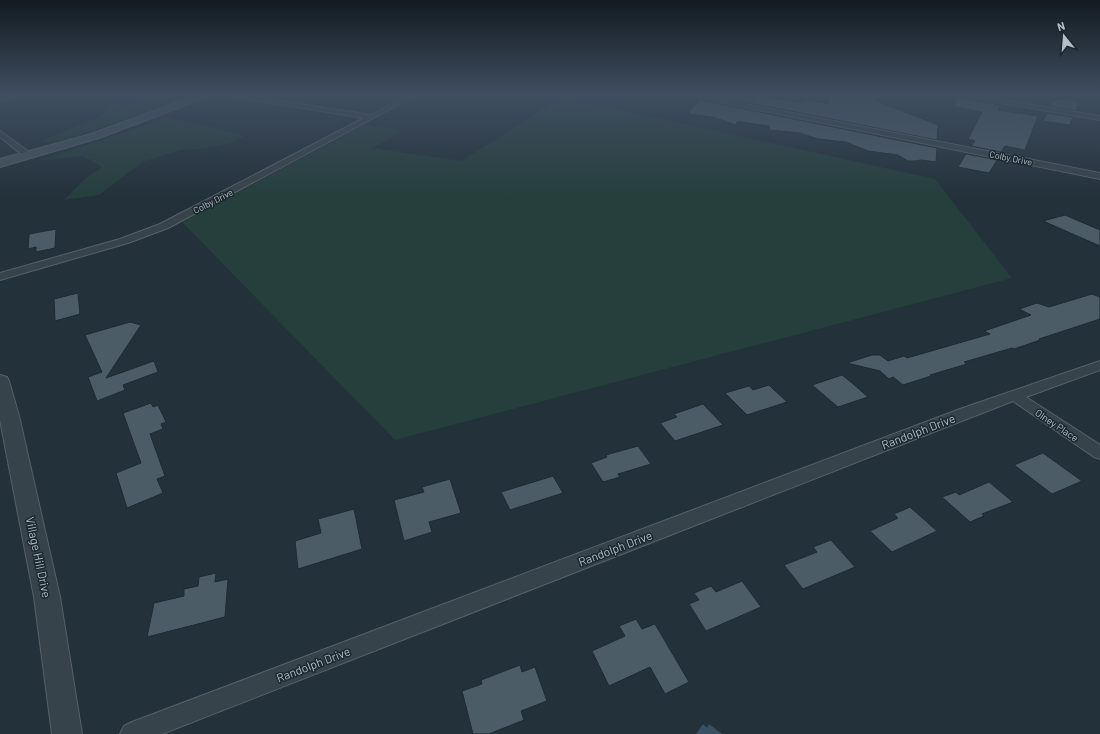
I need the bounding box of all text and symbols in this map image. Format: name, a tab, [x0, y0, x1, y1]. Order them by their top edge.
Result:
north arrow	[1044, 16, 1084, 56]
text: N	[1056, 19, 1066, 33]
street label: Colby Drive	[989, 148, 1033, 168]
street label: Colby Drive	[191, 186, 235, 216]
street label: Olney Place	[1033, 406, 1081, 444]
street label: Randolph Drive	[879, 410, 957, 452]
street label: Village Hill Drive	[24, 515, 54, 599]
street label: Randolph Drive	[576, 527, 654, 569]
street label: Randolph Drive	[274, 643, 352, 685]

